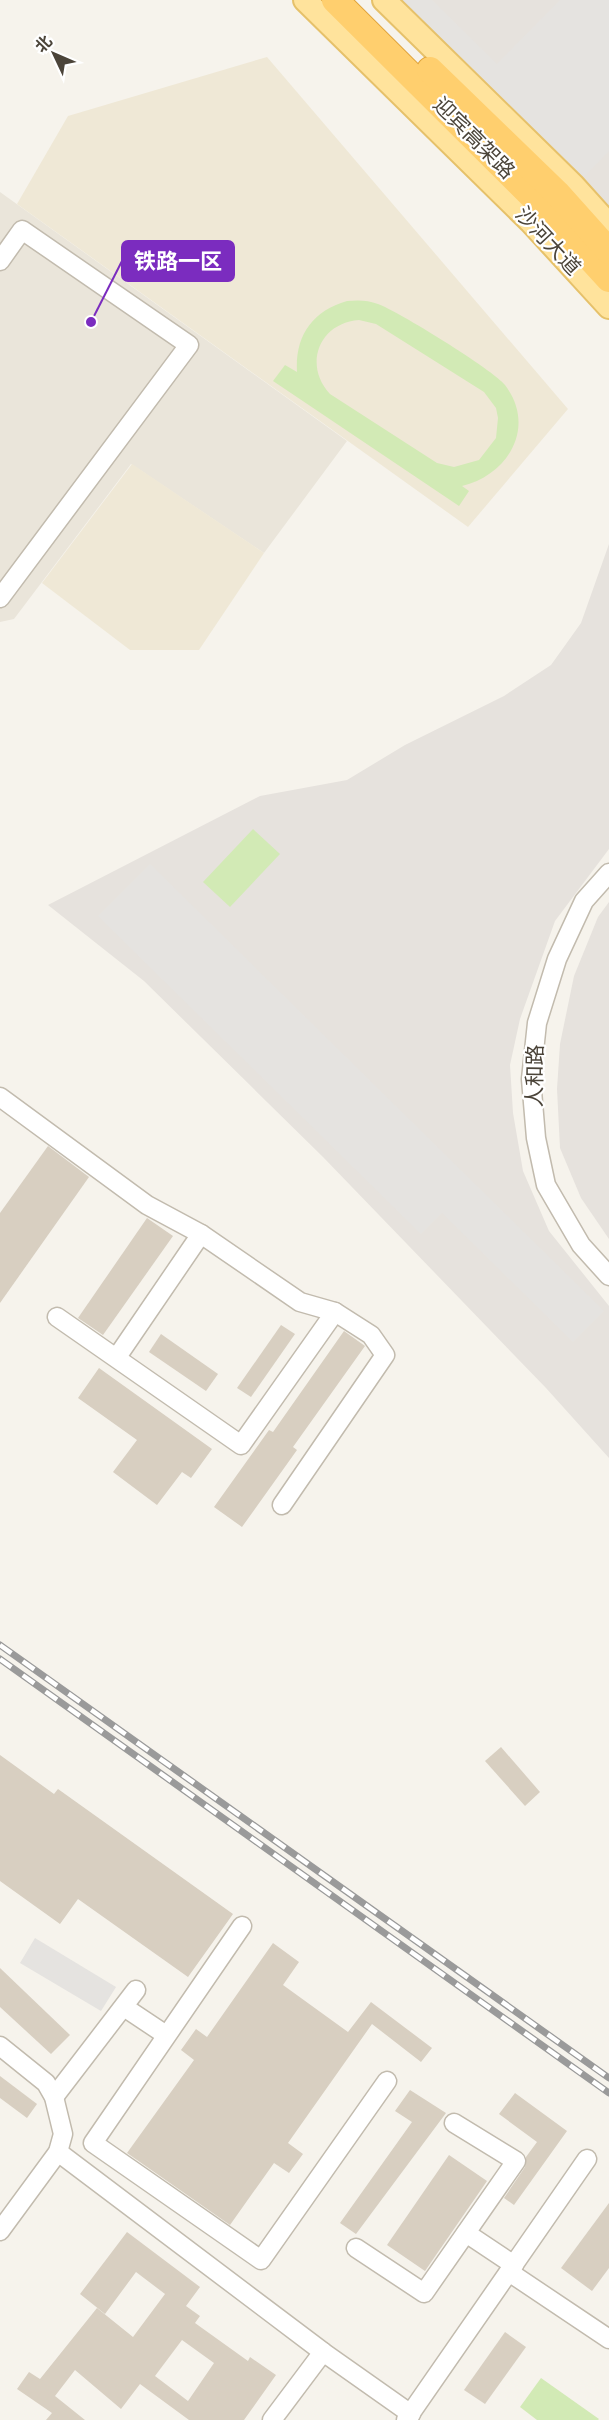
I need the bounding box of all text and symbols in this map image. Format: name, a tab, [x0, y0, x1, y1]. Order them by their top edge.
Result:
north arrow	[24, 24, 84, 84]
text: 北	[30, 31, 56, 56]
street label: 迎宾高架路	[428, 90, 522, 184]
street label: 沙河大道	[510, 200, 588, 281]
callout: 铁路一区	[122, 241, 234, 281]
text: 铁路一区	[134, 246, 222, 275]
street label: 人和路	[519, 1044, 549, 1108]

